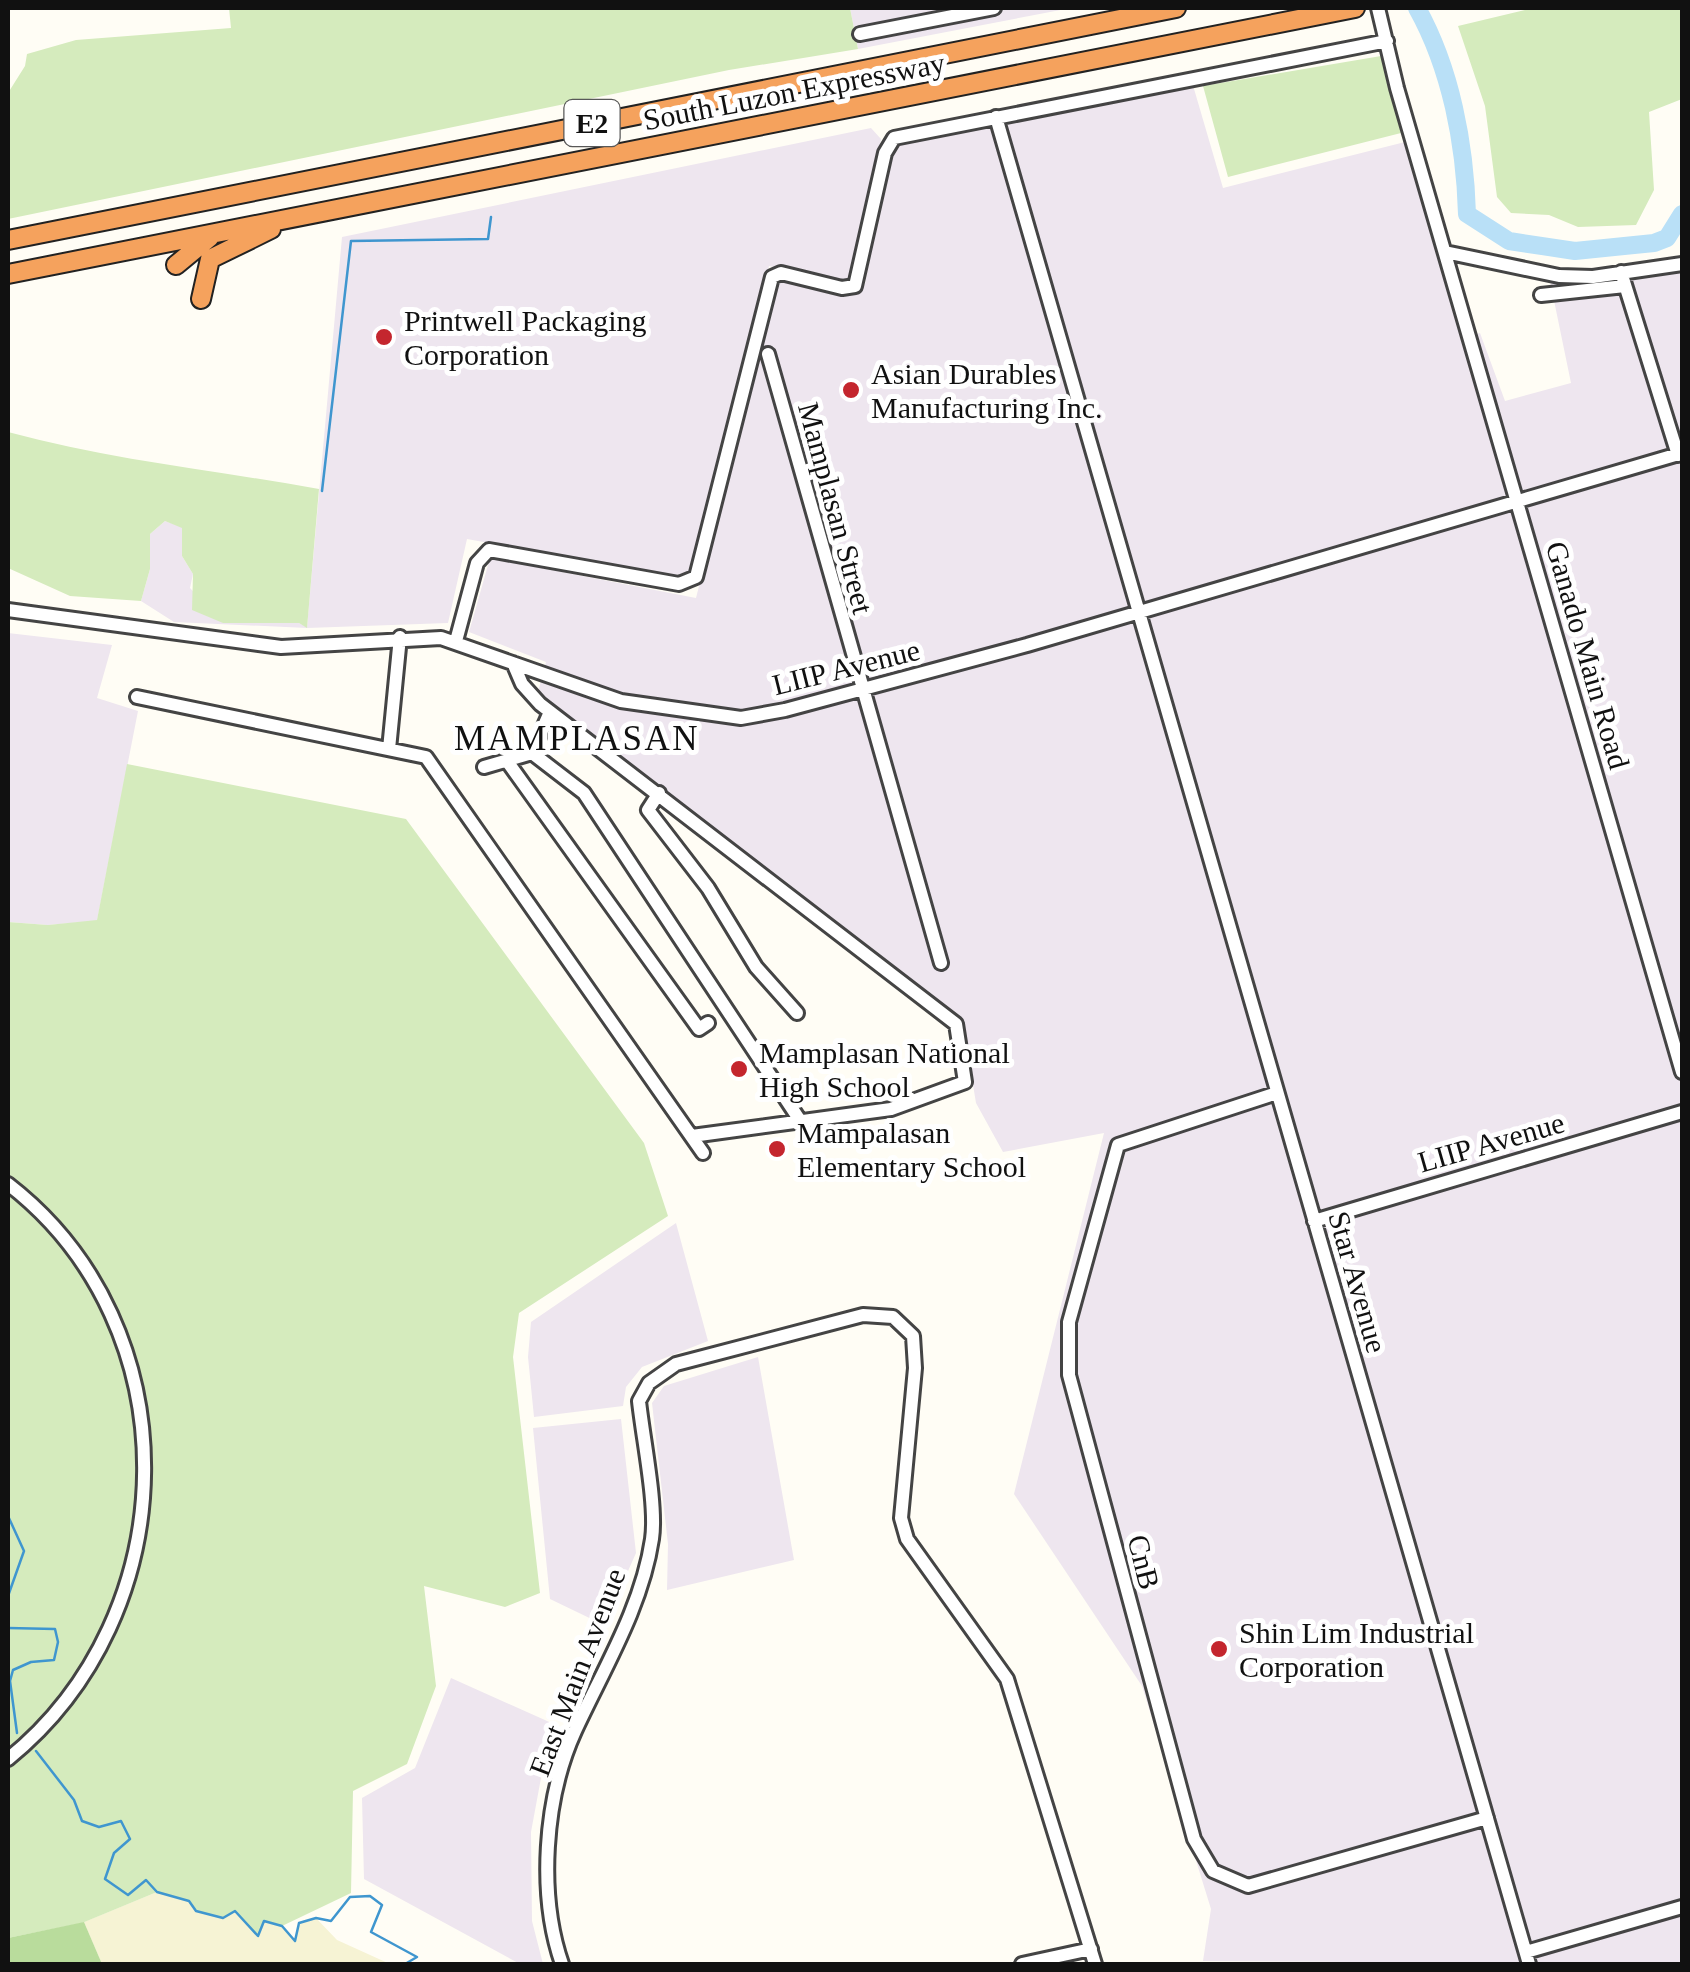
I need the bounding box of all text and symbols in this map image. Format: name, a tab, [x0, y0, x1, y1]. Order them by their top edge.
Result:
street label: South Luzon Expressway	[640, 46, 948, 136]
road number: E2	[564, 100, 620, 146]
place label: Printwell Packaging Corporation	[404, 304, 646, 371]
marker: Printwell Packaging Corporation	[373, 326, 395, 348]
place label: Asian Durables Manufacturing Inc.	[871, 357, 1103, 424]
marker: Asian Durables Manufacturing Inc.	[840, 379, 862, 401]
street label: Mamplasan Street	[792, 399, 880, 618]
street label: Ganado Main Road	[1540, 538, 1636, 772]
street label: LIIP Avenue	[769, 633, 923, 701]
district label: MAMPLASAN	[454, 719, 700, 758]
place label: Mamplasan National High School	[759, 1036, 1010, 1103]
marker: Mamplasan National High School	[728, 1058, 750, 1080]
street label: LIIP Avenue	[1414, 1105, 1568, 1179]
place label: Mampalasan Elementary School	[797, 1116, 1026, 1183]
marker: Mampalasan Elementary School	[766, 1138, 788, 1160]
street label: Star Avenue	[1322, 1208, 1394, 1356]
street label: CnB	[1121, 1531, 1167, 1593]
street label: East Main Avenue	[522, 1564, 632, 1780]
place label: Shin Lim Industrial Corporation	[1239, 1616, 1474, 1683]
marker: Shin Lim Industrial Corporation	[1208, 1638, 1230, 1660]

